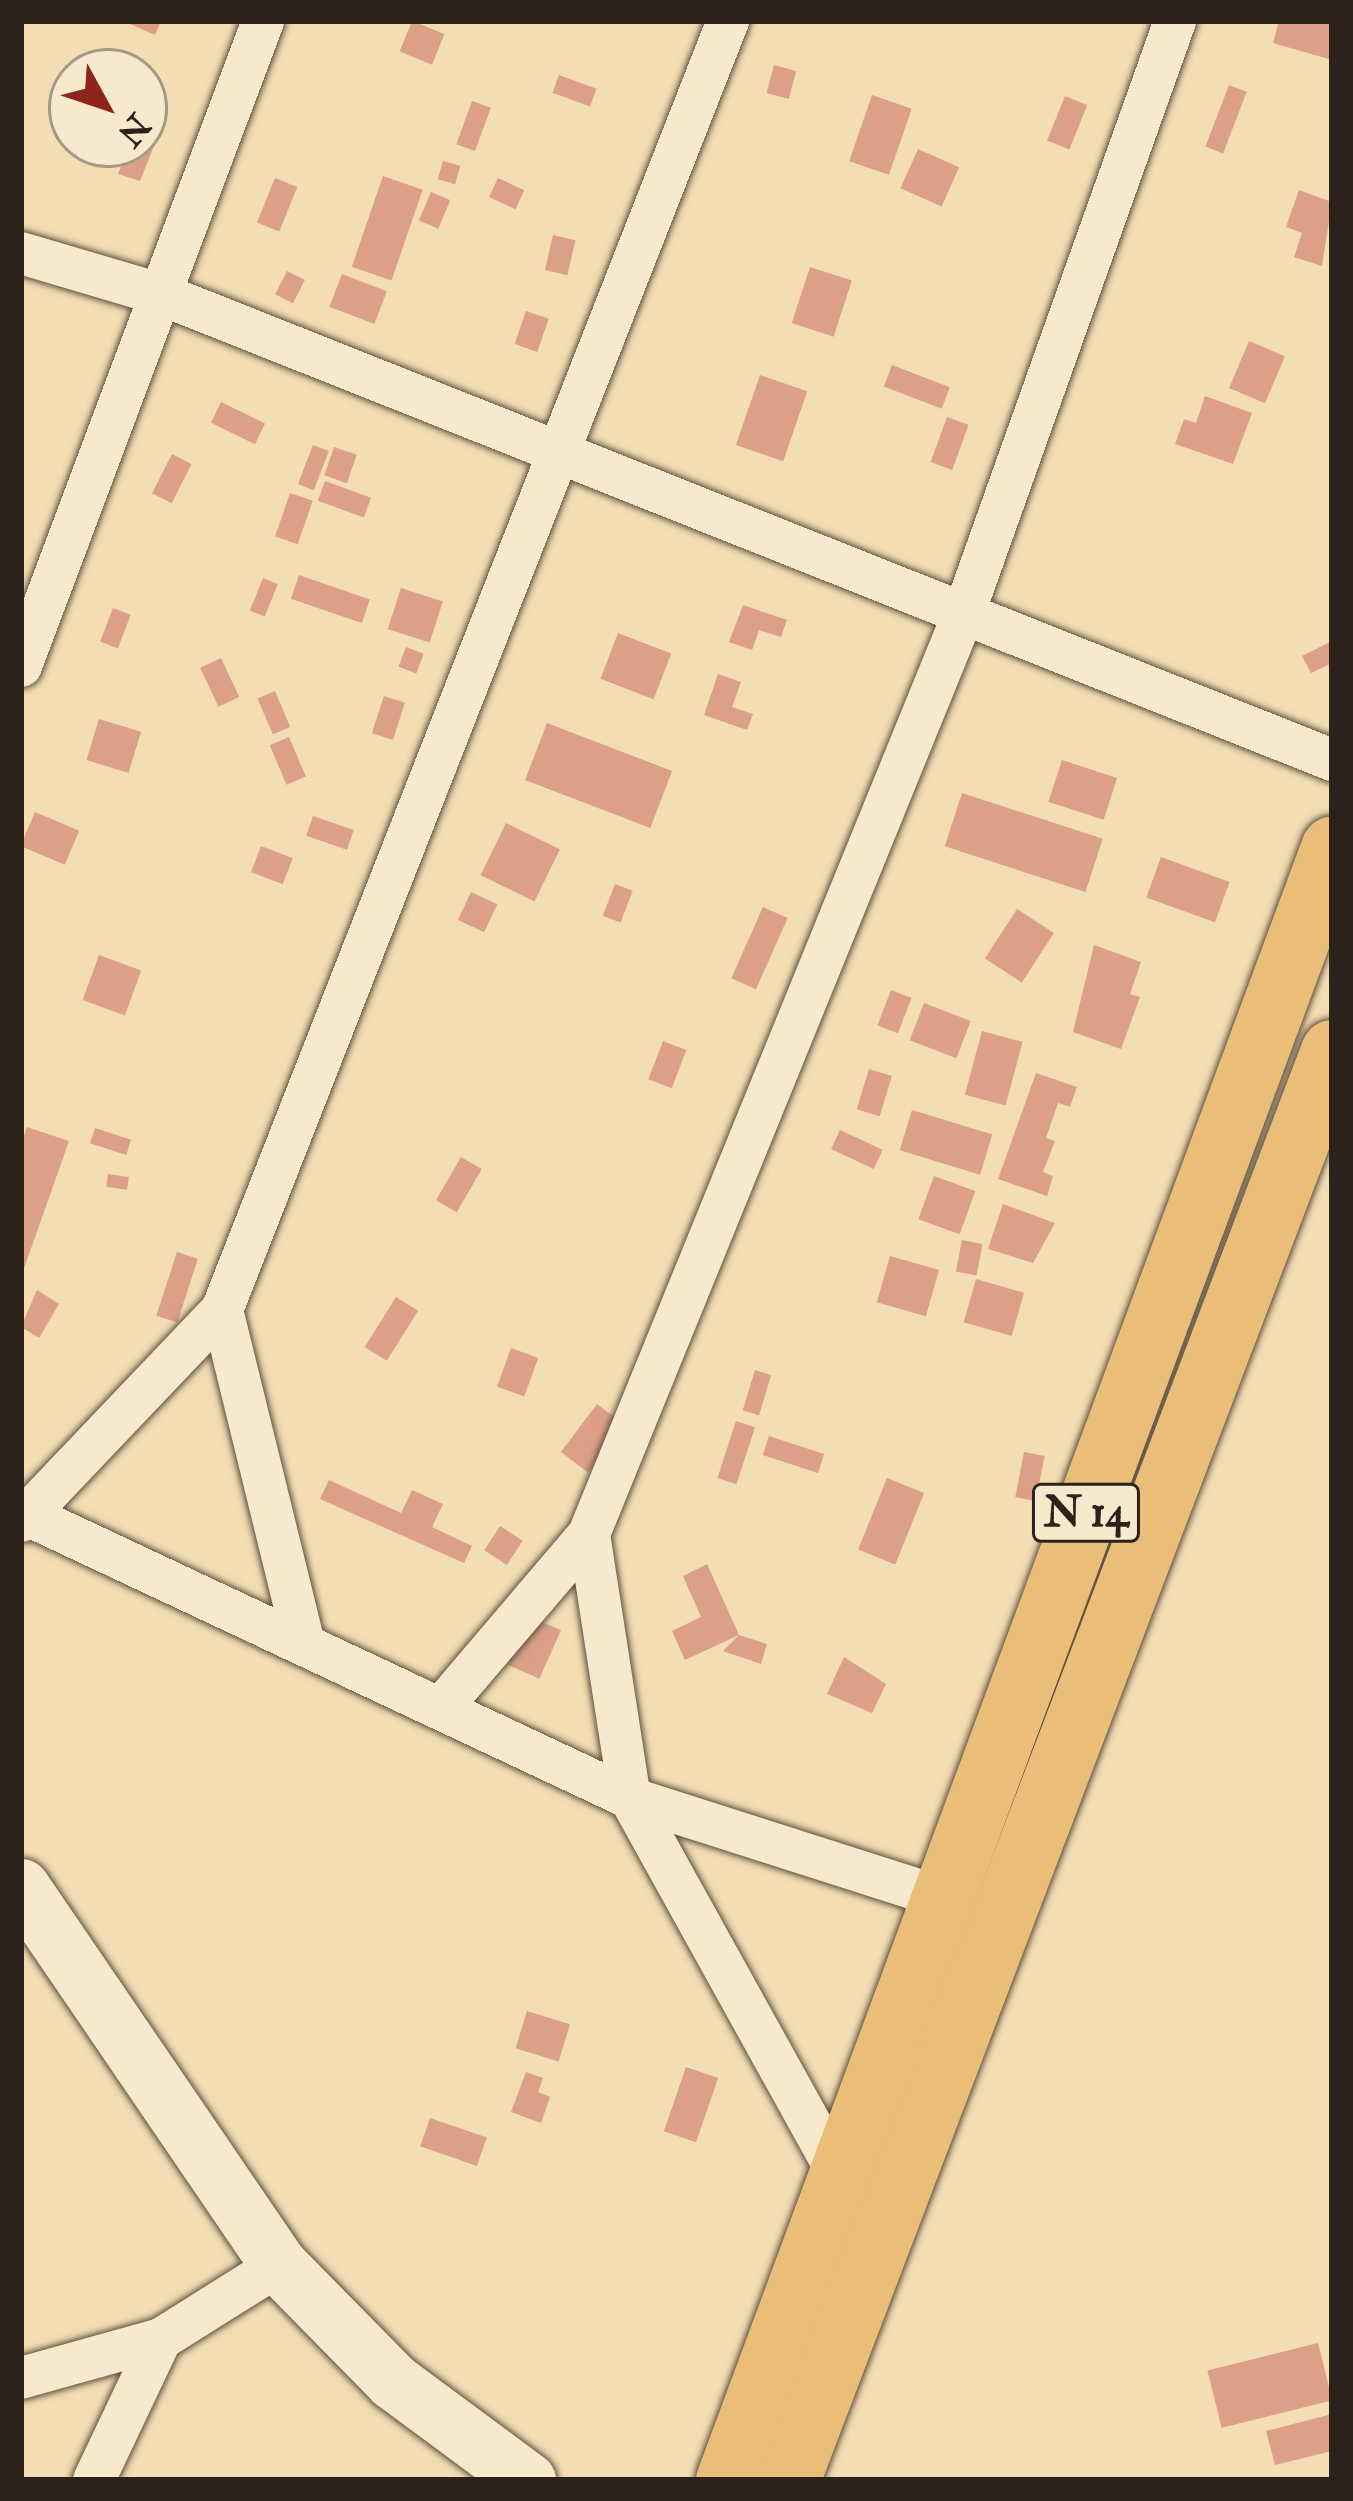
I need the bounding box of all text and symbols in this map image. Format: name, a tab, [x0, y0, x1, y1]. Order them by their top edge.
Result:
north arrow	[48, 48, 168, 168]
text: N	[108, 105, 159, 154]
road number: N 14	[1029, 1477, 1143, 1549]

